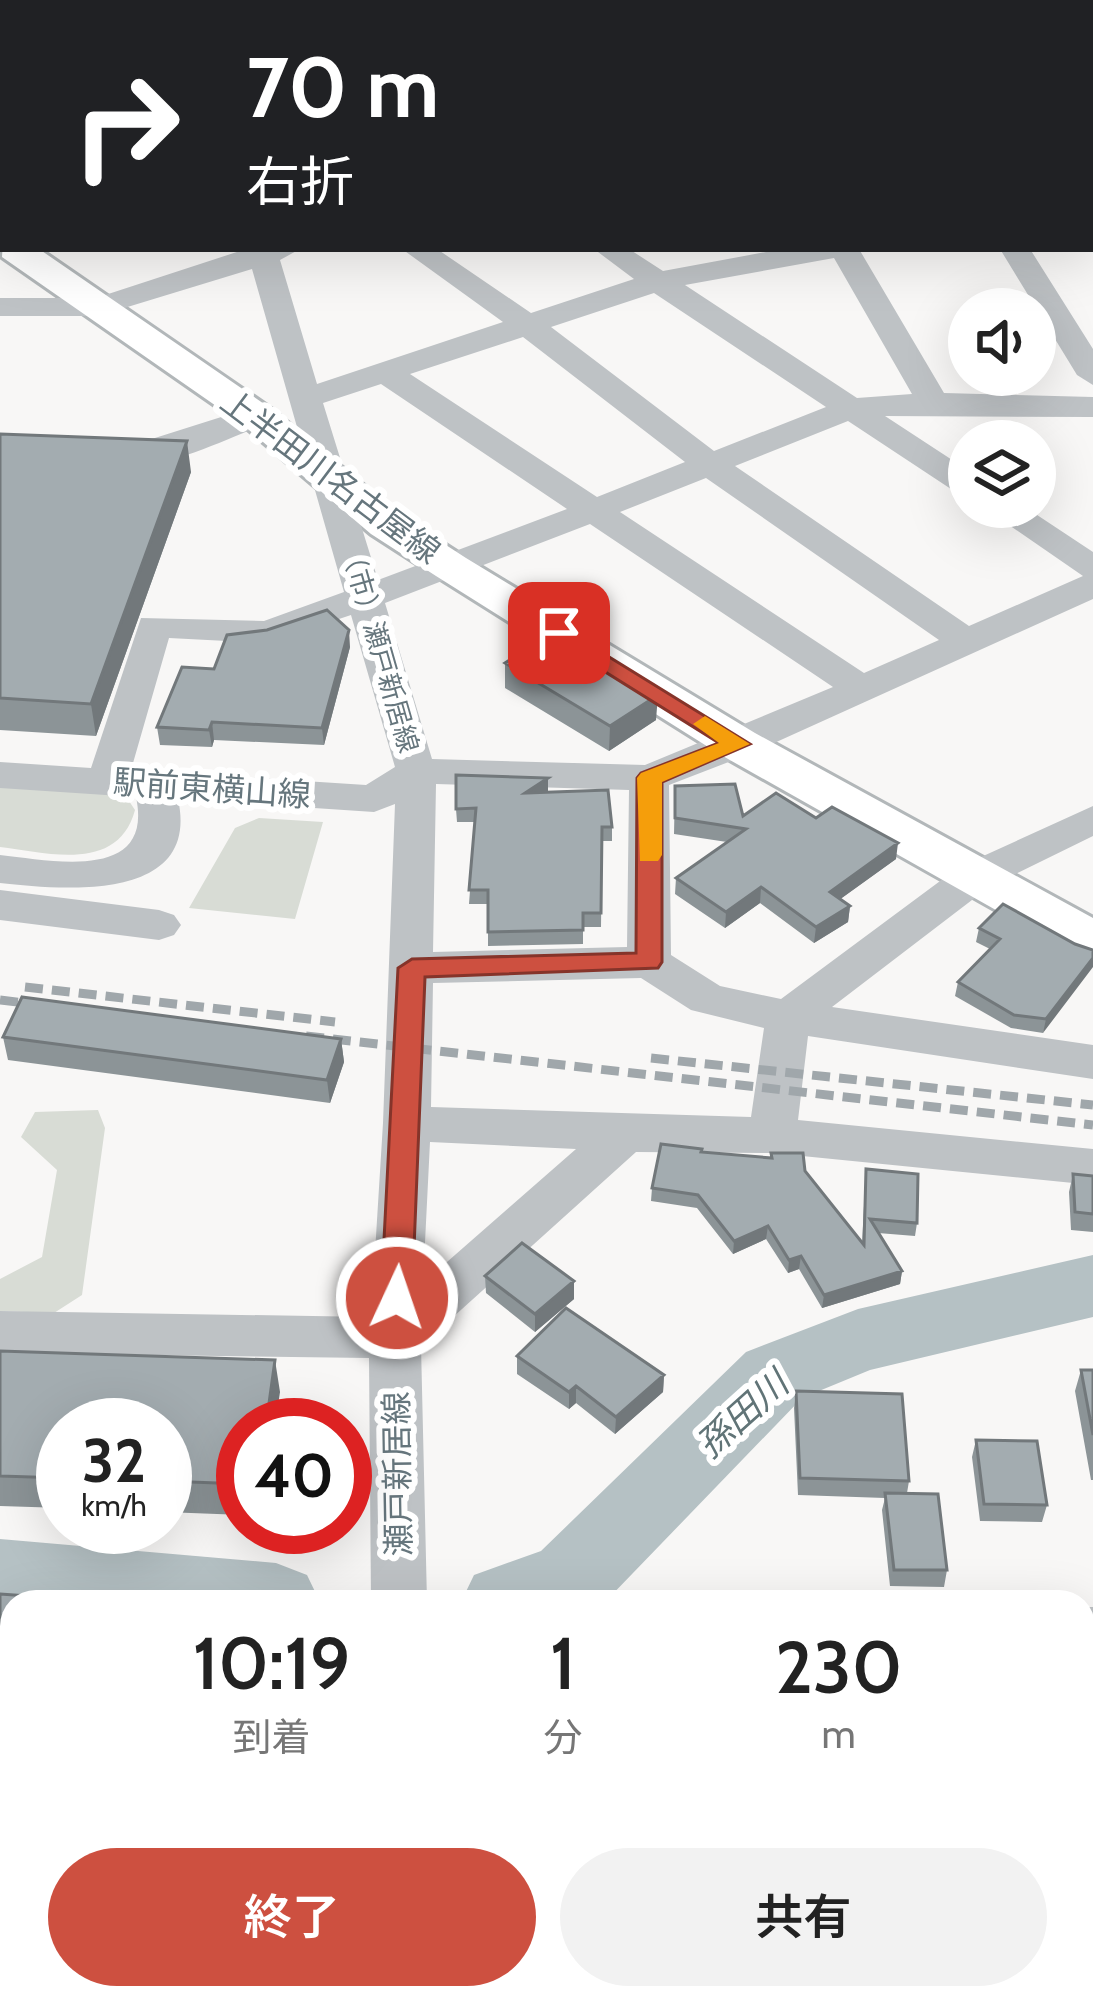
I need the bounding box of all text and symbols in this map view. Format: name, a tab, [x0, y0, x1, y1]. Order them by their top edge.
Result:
text: 70 m	[246, 36, 439, 138]
icon: right	[48, 48, 204, 204]
text: 右折	[246, 149, 354, 215]
map controls	[948, 288, 1056, 528]
button: sound	[948, 288, 1056, 396]
street label: 上半田川名古屋線	[214, 381, 448, 571]
button: layers	[948, 420, 1056, 528]
street label: （市）瀬戸新居線	[334, 540, 426, 756]
pin	[508, 582, 610, 684]
icon: arrive	[526, 600, 592, 666]
street label: 駅前東横山線	[112, 761, 312, 815]
position arrow	[334, 1235, 460, 1361]
water label: 孫田川	[687, 1359, 800, 1466]
street label: 瀬戸新居線	[376, 1391, 418, 1557]
speed limit sign: 40	[216, 1398, 372, 1554]
text: 32	[82, 1424, 146, 1497]
text: km/h	[81, 1487, 147, 1524]
text: 10:19	[193, 1620, 350, 1707]
text: 1	[550, 1620, 575, 1707]
text: 230	[775, 1624, 902, 1711]
text: m	[821, 1710, 856, 1758]
text: 到着	[233, 1713, 311, 1761]
text: 分	[543, 1713, 582, 1761]
button: 終了	[48, 1848, 536, 1986]
button: 共有	[560, 1848, 1047, 1986]

